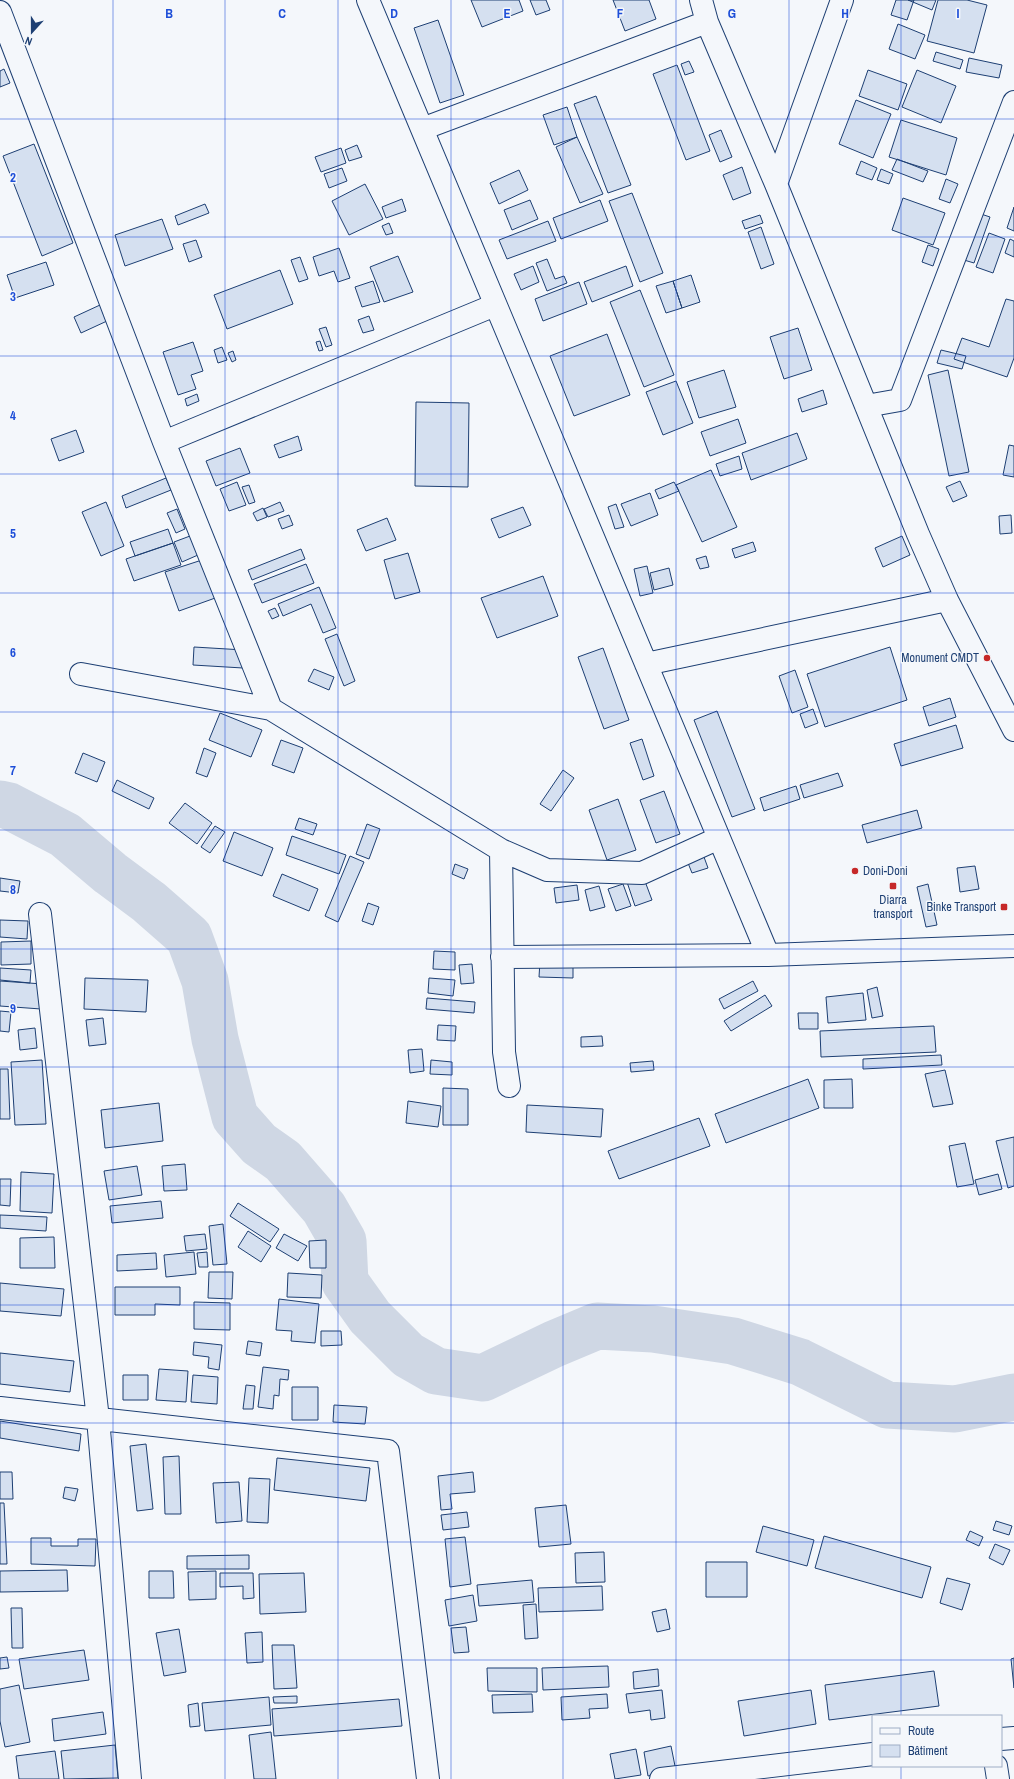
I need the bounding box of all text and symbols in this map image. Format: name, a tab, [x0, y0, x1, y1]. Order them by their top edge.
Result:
text: B	[165, 5, 173, 22]
text: C	[278, 5, 286, 22]
text: D	[390, 5, 398, 22]
text: E	[503, 5, 511, 22]
text: F	[617, 5, 624, 22]
text: G	[728, 5, 736, 22]
text: H	[841, 5, 849, 22]
text: I	[957, 5, 960, 22]
north arrow	[12, 12, 52, 52]
text: N	[23, 34, 34, 49]
text: 2	[10, 169, 16, 186]
text: 3	[10, 288, 16, 305]
text: 4	[10, 407, 16, 424]
text: 5	[10, 525, 16, 542]
text: 6	[10, 644, 16, 661]
place label: Monument CMDT	[901, 650, 979, 666]
marker: Monument CMDT	[982, 653, 992, 663]
text: 7	[10, 762, 16, 779]
place label: Doni-Doni	[863, 863, 908, 879]
marker: Doni-Doni	[850, 866, 860, 876]
text: 8	[10, 881, 16, 898]
marker: Diarra transport	[888, 881, 898, 891]
place label: Diarra transport	[874, 892, 913, 922]
place label: Binke Transport	[927, 899, 996, 915]
marker: Binke Transport	[999, 902, 1009, 912]
text: 9	[10, 1000, 16, 1017]
legend	[872, 1715, 1002, 1767]
text: Route	[908, 1723, 934, 1739]
text: Bâtiment	[908, 1743, 948, 1759]

